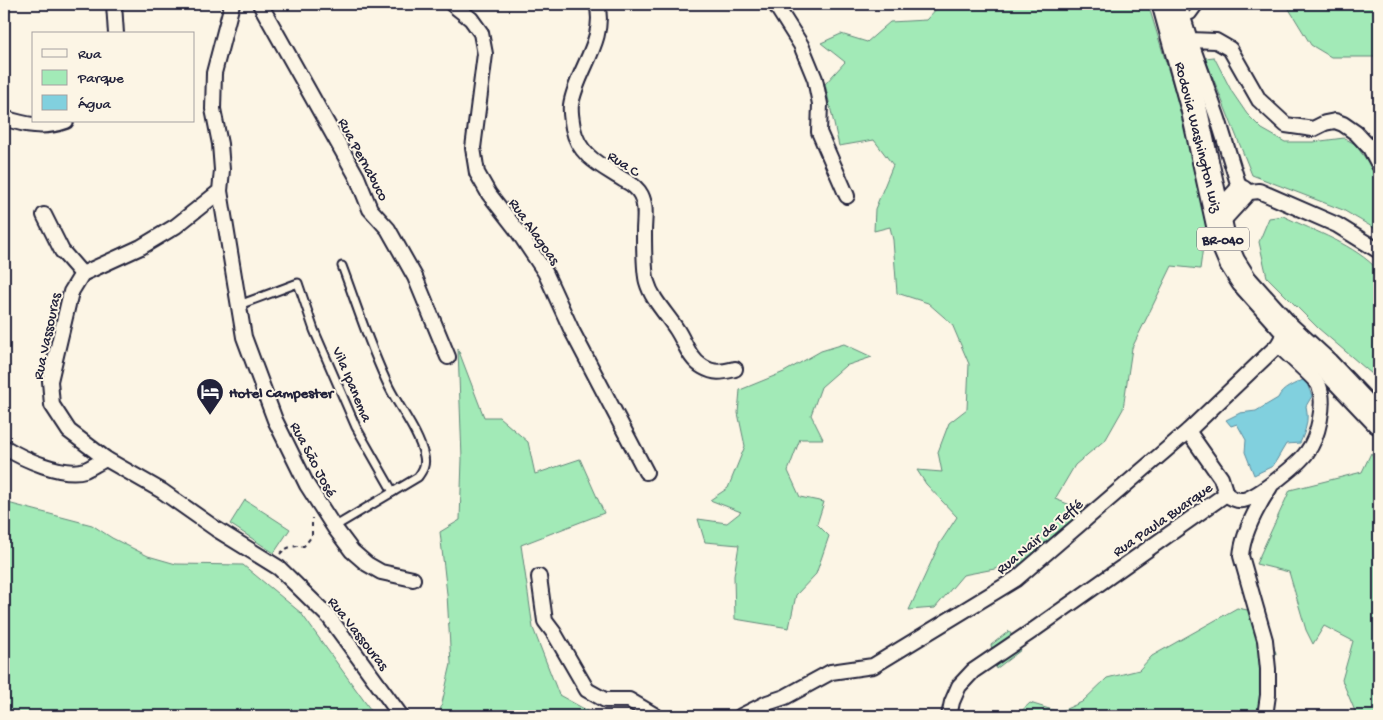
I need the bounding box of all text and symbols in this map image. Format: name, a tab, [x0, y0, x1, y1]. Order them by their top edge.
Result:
legend	[32, 32, 195, 122]
text: Rua	[78, 46, 102, 64]
street label: Rodovia Washington Luiz	[1170, 60, 1225, 215]
text: Parque	[77, 70, 124, 88]
text: Água	[78, 96, 111, 114]
street label: Rua Pernabuco	[333, 115, 392, 205]
street label: Rua C	[603, 148, 643, 182]
street label: Rua Alagoas	[504, 195, 563, 269]
road number: BR-040	[1197, 228, 1249, 250]
street label: Rua Vassouras	[30, 291, 66, 382]
street label: Vila Ipanema	[327, 344, 375, 426]
hotel icon: Hotel Campester	[195, 377, 225, 416]
place label: Hotel Campester	[229, 385, 335, 403]
street label: Rua São José	[285, 419, 340, 501]
street label: Rua Paula Buarque	[1110, 479, 1217, 562]
street label: Rua Nair de Teffé	[993, 496, 1087, 579]
street label: Rua Vassouras	[323, 594, 392, 675]

